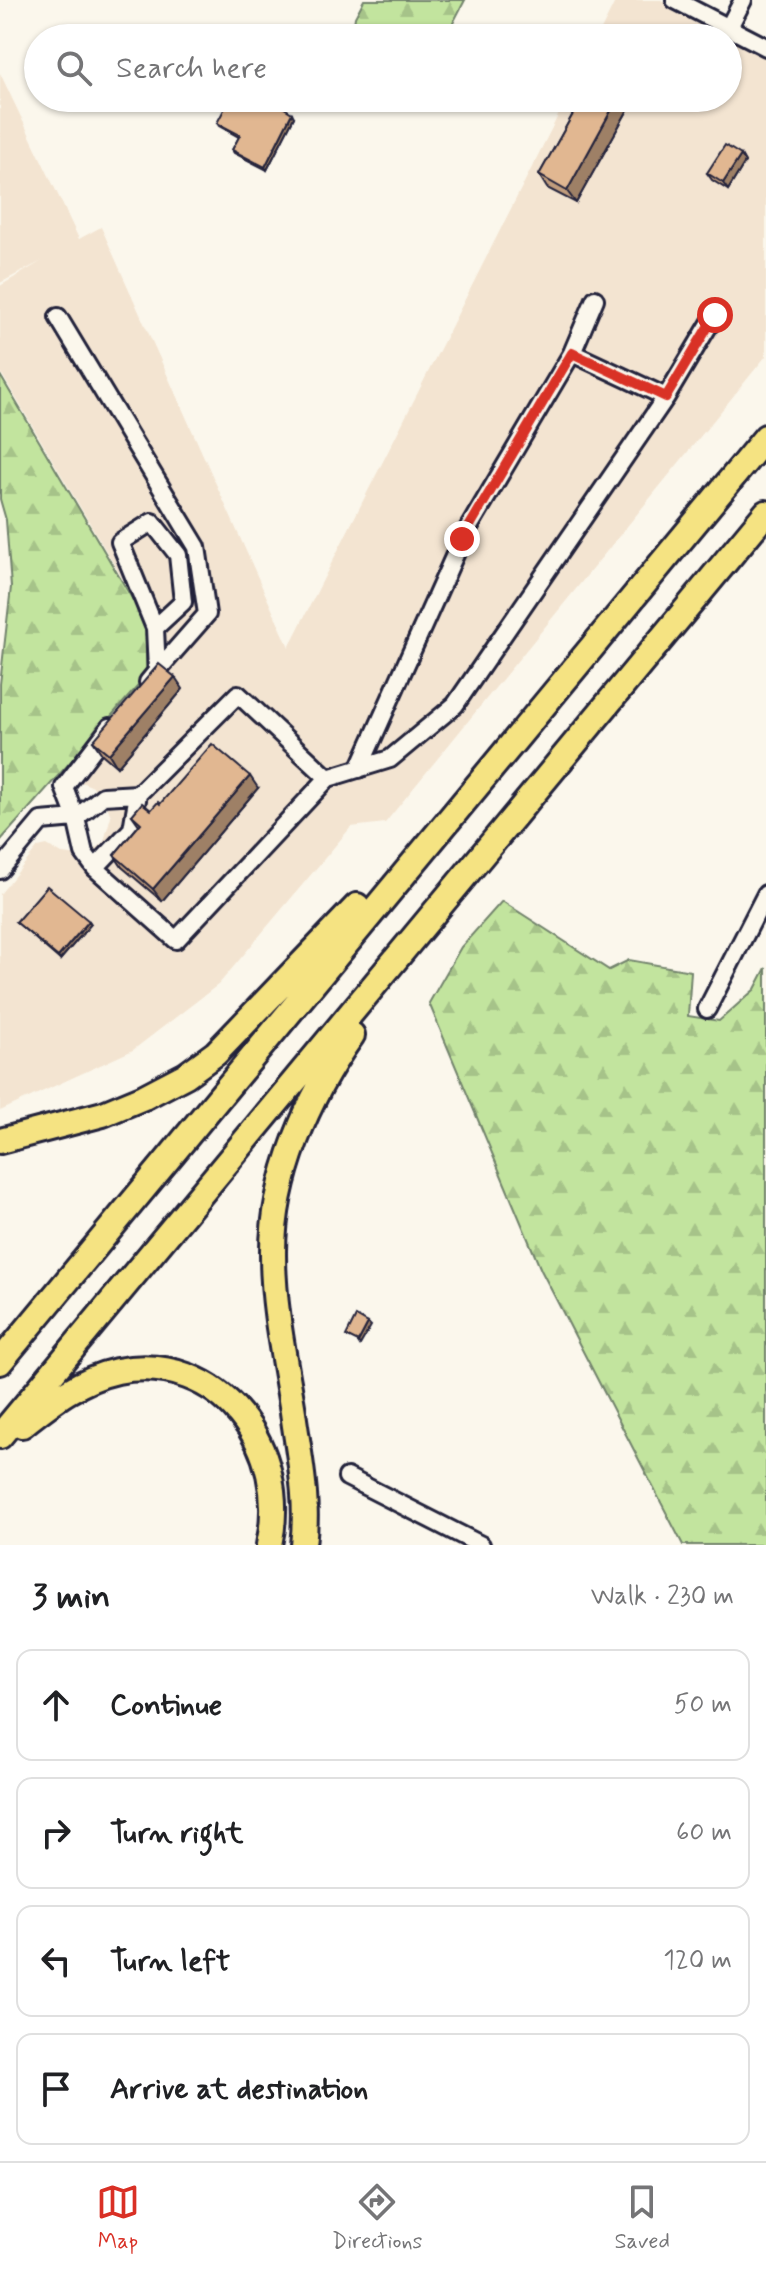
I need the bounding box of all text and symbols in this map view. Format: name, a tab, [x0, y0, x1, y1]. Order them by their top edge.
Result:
search box	[24, 24, 742, 112]
icon: search	[52, 46, 96, 90]
text: Search here	[116, 49, 267, 88]
route start	[697, 297, 733, 333]
route end	[444, 521, 480, 557]
text: 3 min	[32, 1575, 110, 1620]
text: Walk · 230 m	[591, 1580, 734, 1614]
icon: ahead	[34, 1683, 78, 1727]
text: Continue	[110, 1686, 222, 1725]
text: 50 m	[674, 1688, 732, 1722]
icon: right	[34, 1811, 78, 1855]
text: Turn right	[110, 1814, 243, 1853]
text: 60 m	[676, 1816, 732, 1850]
icon: left	[34, 1939, 78, 1983]
text: Turn left	[110, 1942, 230, 1981]
text: 120 m	[663, 1944, 732, 1978]
icon: arrive	[34, 2067, 78, 2111]
text: Arrive at destination	[110, 2070, 368, 2109]
tab: Map	[96, 2180, 140, 2256]
tab: Directions	[332, 2180, 422, 2256]
tab: Saved	[614, 2180, 670, 2256]

